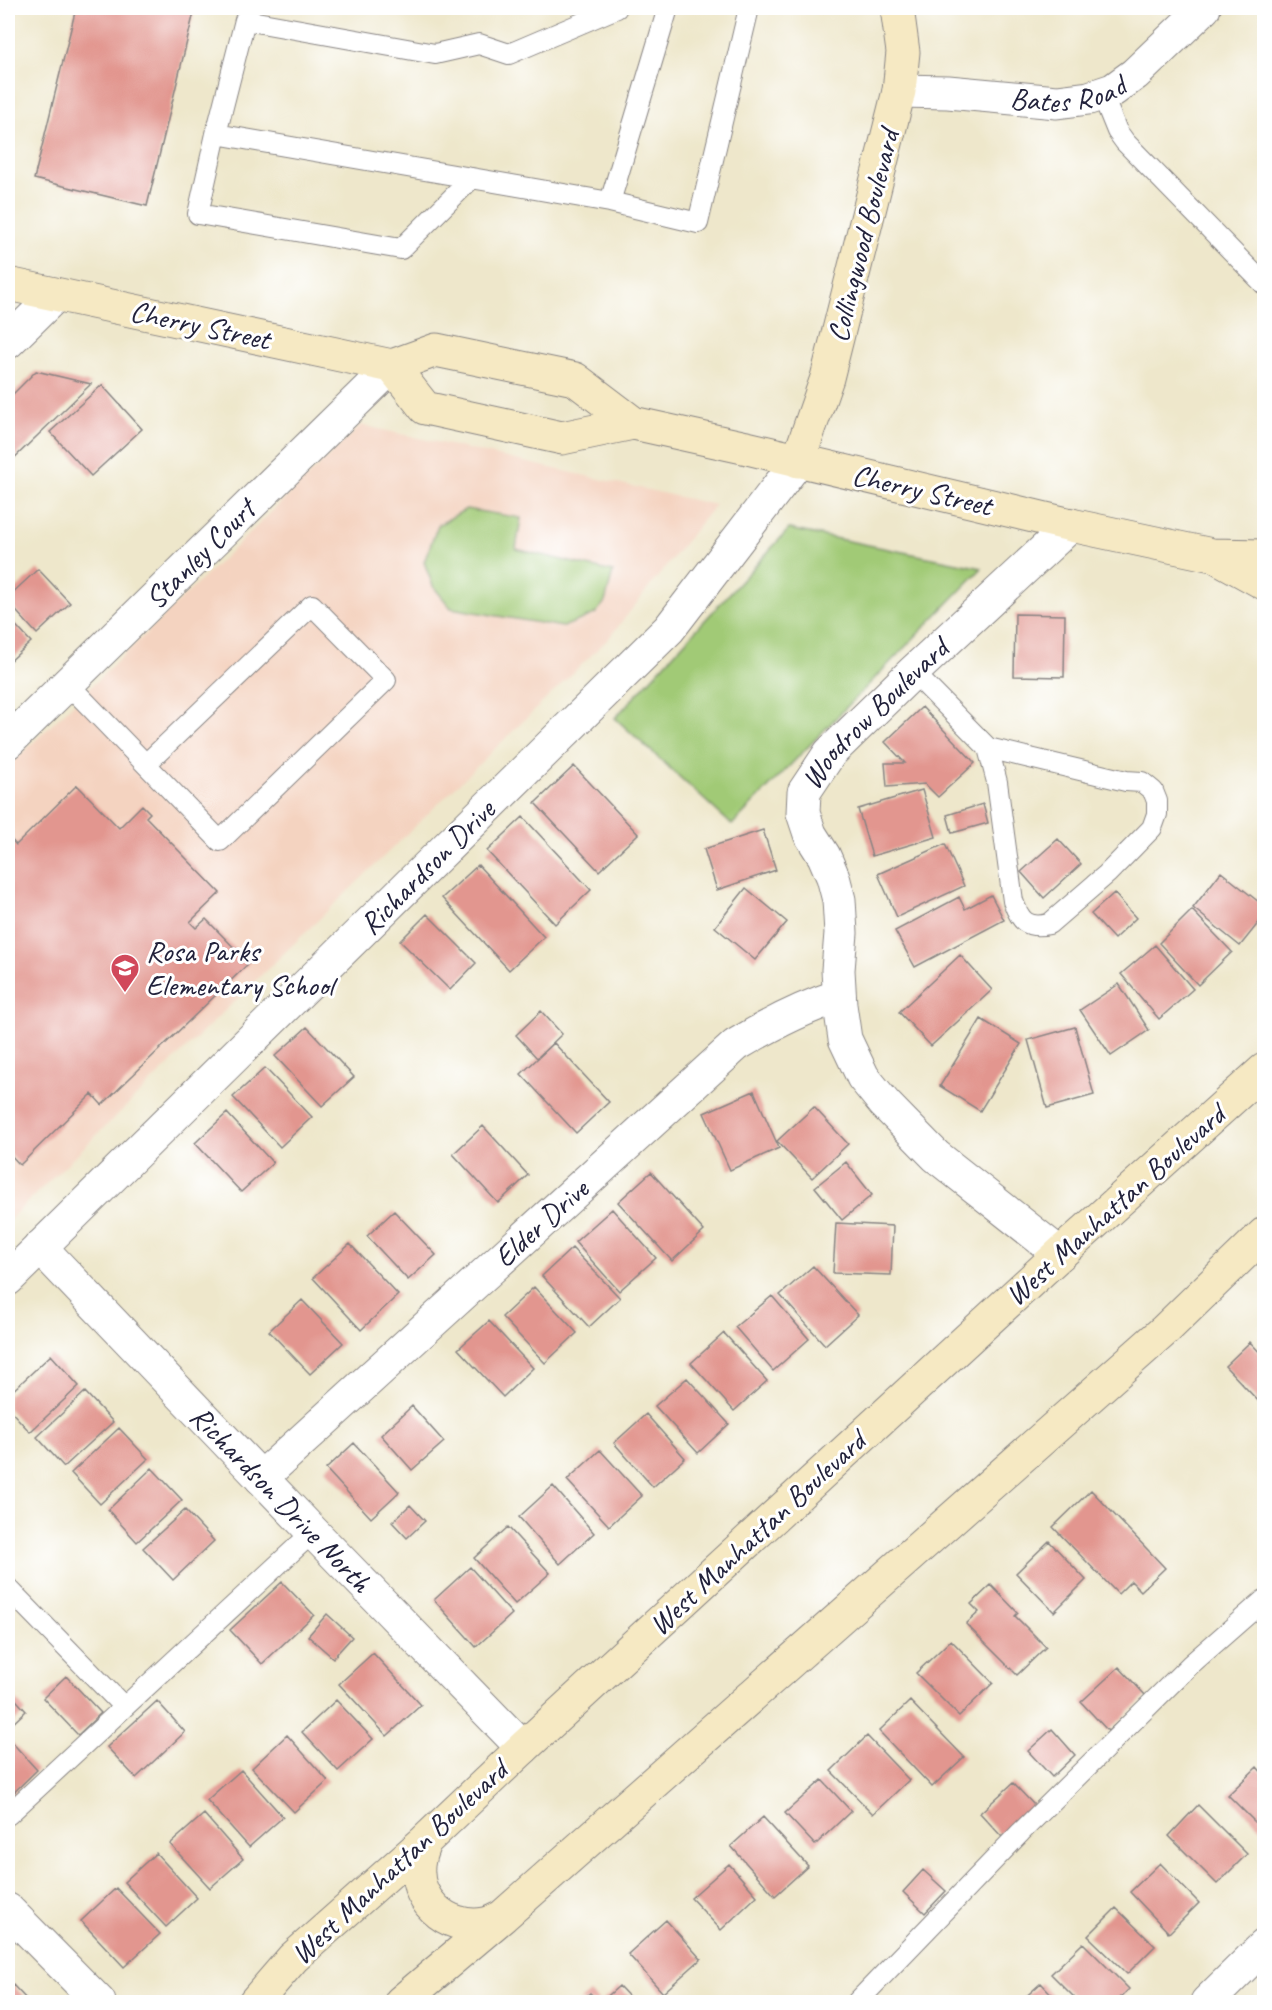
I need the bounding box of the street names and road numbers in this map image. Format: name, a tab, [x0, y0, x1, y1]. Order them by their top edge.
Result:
street label: Bates Road	[1009, 65, 1137, 121]
street label: Collingwood Boulevard	[818, 122, 909, 346]
street label: Cherry Street	[127, 292, 276, 359]
street label: Cherry Street	[849, 456, 998, 525]
street label: Stanley Court	[137, 488, 266, 617]
street label: Woodrow Boulevard	[792, 627, 959, 796]
street label: Richardson Drive	[351, 790, 504, 943]
street label: West Manhattan Boulevard	[997, 1093, 1236, 1314]
street label: Elder Drive	[486, 1169, 598, 1275]
street label: Richardson Drive North	[182, 1398, 381, 1601]
street label: West Manhattan Boulevard	[641, 1420, 876, 1643]
street label: West Manhattan Boulevard	[283, 1749, 518, 1972]

